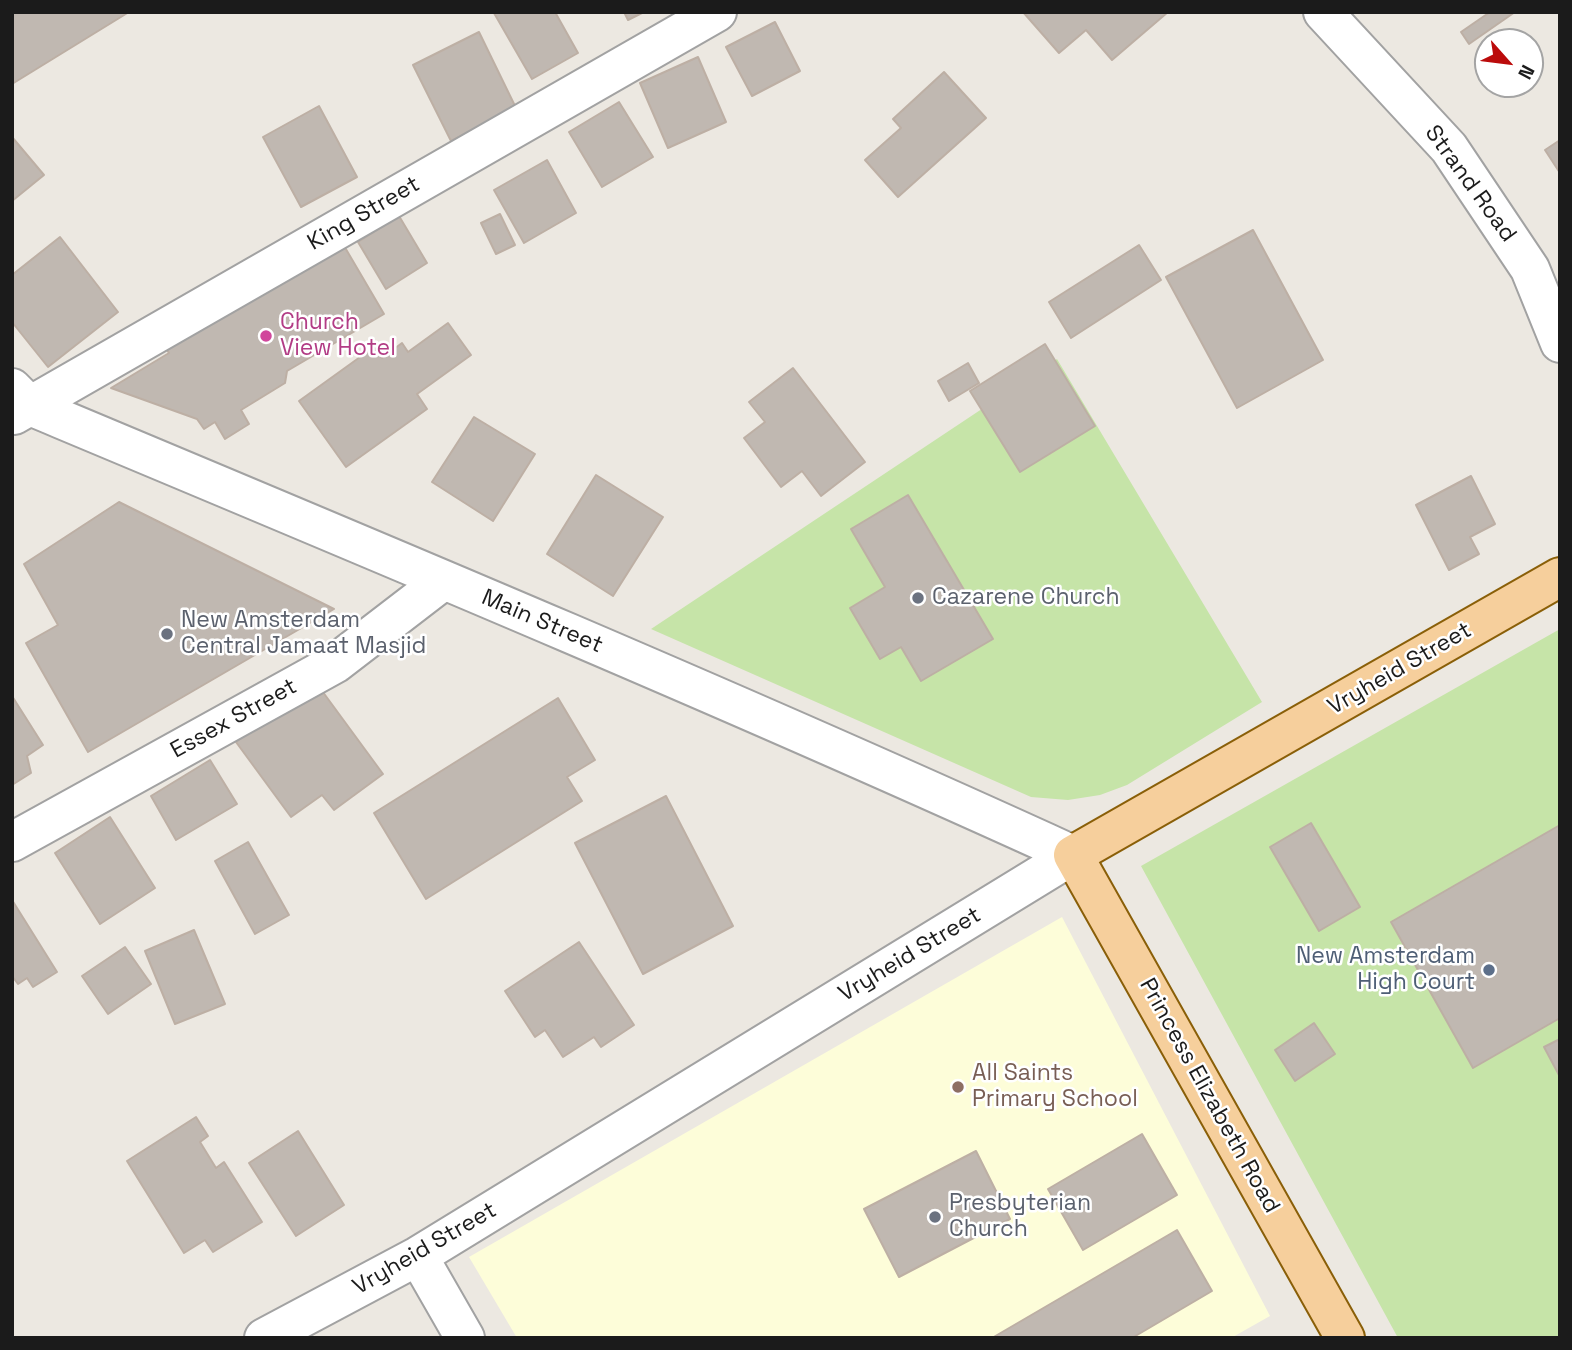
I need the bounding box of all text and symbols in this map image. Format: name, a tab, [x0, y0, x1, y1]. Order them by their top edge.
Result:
north arrow	[1474, 28, 1544, 98]
text: N	[1512, 61, 1540, 84]
street label: Strand Road	[1418, 120, 1522, 248]
street label: King Street	[303, 171, 425, 257]
place label: Church View Hotel	[280, 309, 396, 363]
marker: Church View Hotel	[258, 328, 274, 344]
street label: Main Street	[477, 584, 607, 660]
place label: Cazarene Church	[932, 584, 1119, 612]
marker: Cazarene Church	[910, 590, 926, 606]
place label: New Amsterdam Central Jamaat Masjid	[181, 607, 426, 661]
street label: Vryheid Street	[1323, 617, 1477, 721]
marker: New Amsterdam Central Jamaat Masjid	[159, 626, 175, 642]
street label: Essex Street	[166, 673, 302, 765]
street label: Vryheid Street	[834, 902, 986, 1008]
place label: New Amsterdam High Court	[1296, 943, 1475, 997]
marker: New Amsterdam High Court	[1481, 962, 1497, 978]
street label: Princess Elizabeth Road	[1133, 974, 1285, 1218]
place label: All Saints Primary School	[972, 1060, 1138, 1114]
marker: All Saints Primary School	[950, 1079, 966, 1095]
place label: Presbyterian Church	[949, 1190, 1091, 1244]
street label: Vryheid Street	[348, 1197, 502, 1301]
marker: Presbyterian Church	[927, 1209, 943, 1225]

